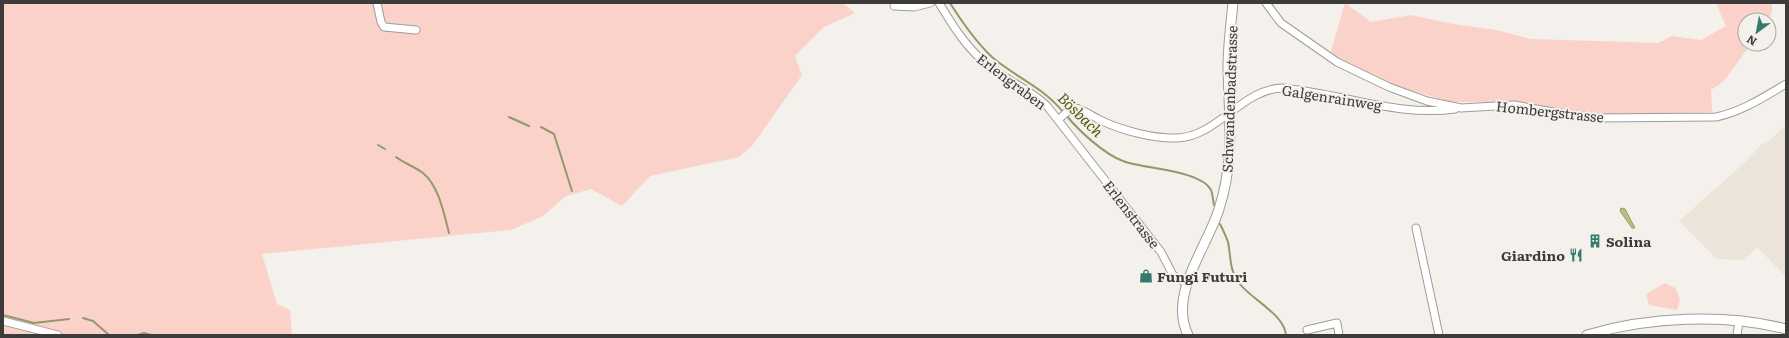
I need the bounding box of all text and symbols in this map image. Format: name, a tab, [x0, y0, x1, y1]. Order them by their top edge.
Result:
north arrow	[1737, 12, 1777, 52]
street label: Schwandenbadstrasse	[1216, 25, 1242, 173]
text: N	[1743, 32, 1759, 51]
street label: Erlengraben	[973, 48, 1051, 114]
street label: Galgenrainweg	[1281, 79, 1384, 115]
water label: Bösbach	[1053, 86, 1109, 142]
street label: Hombergstrasse	[1495, 95, 1605, 127]
street label: Erlenstrasse	[1099, 176, 1165, 252]
place label: Solina	[1606, 231, 1652, 251]
building icon: Solina	[1587, 233, 1603, 249]
place label: Giardino	[1501, 245, 1565, 265]
restaurant icon: Giardino	[1568, 247, 1584, 263]
place label: Fungi Futuri	[1157, 266, 1247, 286]
shop icon: Fungi Futuri	[1138, 268, 1154, 284]

